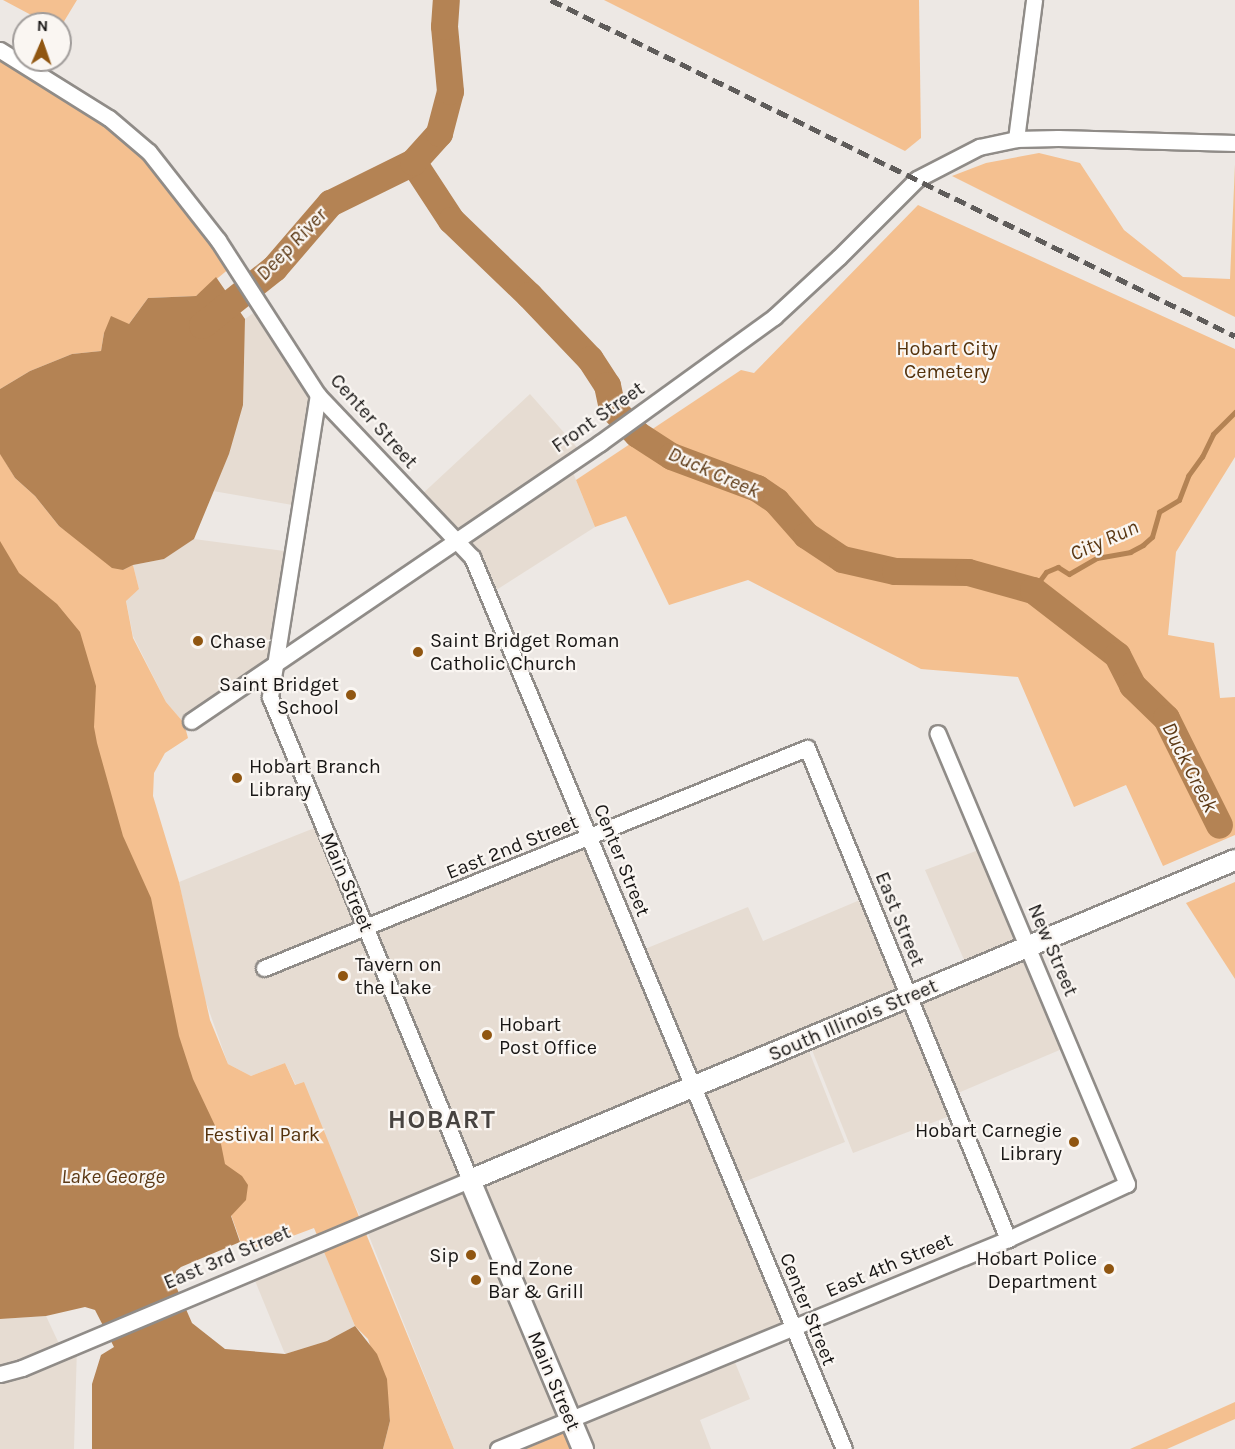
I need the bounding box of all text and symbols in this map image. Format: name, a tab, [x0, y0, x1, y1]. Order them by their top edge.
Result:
north arrow	[12, 12, 72, 72]
text: N	[36, 16, 49, 35]
water label: Deep River	[250, 202, 332, 286]
park label: Hobart City Cemetery	[896, 337, 998, 384]
street label: Center Street	[325, 369, 423, 473]
street label: Front Street	[547, 376, 649, 458]
water label: Duck Creek	[664, 441, 764, 503]
water label: City Run	[1066, 514, 1142, 566]
place label: Saint Bridget Roman Catholic Church	[430, 628, 620, 675]
place label: Chase	[210, 629, 266, 653]
marker: Chase	[191, 634, 205, 648]
marker: Saint Bridget Roman Catholic Church	[411, 645, 425, 659]
place label: Saint Bridget School	[219, 672, 339, 719]
marker: Saint Bridget School	[344, 688, 358, 702]
water label: Duck Creek	[1157, 718, 1223, 816]
place label: Hobart Branch Library	[249, 754, 381, 801]
marker: Hobart Branch Library	[230, 771, 244, 785]
street label: Center Street	[589, 800, 655, 920]
street label: East 2nd Street	[443, 810, 581, 884]
street label: Main Street	[315, 829, 379, 935]
street label: East Street	[870, 868, 930, 970]
street label: New Street	[1023, 900, 1083, 1000]
place label: Tavern on the Lake	[355, 952, 442, 999]
marker: Tavern on the Lake	[336, 969, 350, 983]
street label: South Illinois Street	[765, 974, 941, 1066]
place label: Hobart Post Office	[499, 1012, 597, 1059]
marker: Hobart Post Office	[480, 1028, 494, 1042]
district label: HOBART	[388, 1104, 496, 1136]
place label: Hobart Carnegie Library	[915, 1118, 1062, 1165]
park label: Festival Park	[204, 1122, 320, 1146]
marker: Hobart Carnegie Library	[1067, 1135, 1081, 1149]
water label: Lake George	[61, 1163, 165, 1189]
street label: East 3rd Street	[160, 1219, 294, 1295]
street label: East 4th Street	[822, 1227, 956, 1303]
place label: Sip	[429, 1243, 459, 1267]
place label: Hobart Police Department	[976, 1246, 1097, 1293]
marker: Sip	[464, 1248, 478, 1262]
street label: Center Street	[775, 1249, 841, 1369]
place label: End Zone Bar & Grill	[488, 1256, 584, 1303]
marker: Hobart Police Department	[1102, 1262, 1116, 1276]
marker: End Zone Bar & Grill	[469, 1273, 483, 1287]
street label: Main Street	[522, 1328, 586, 1434]

